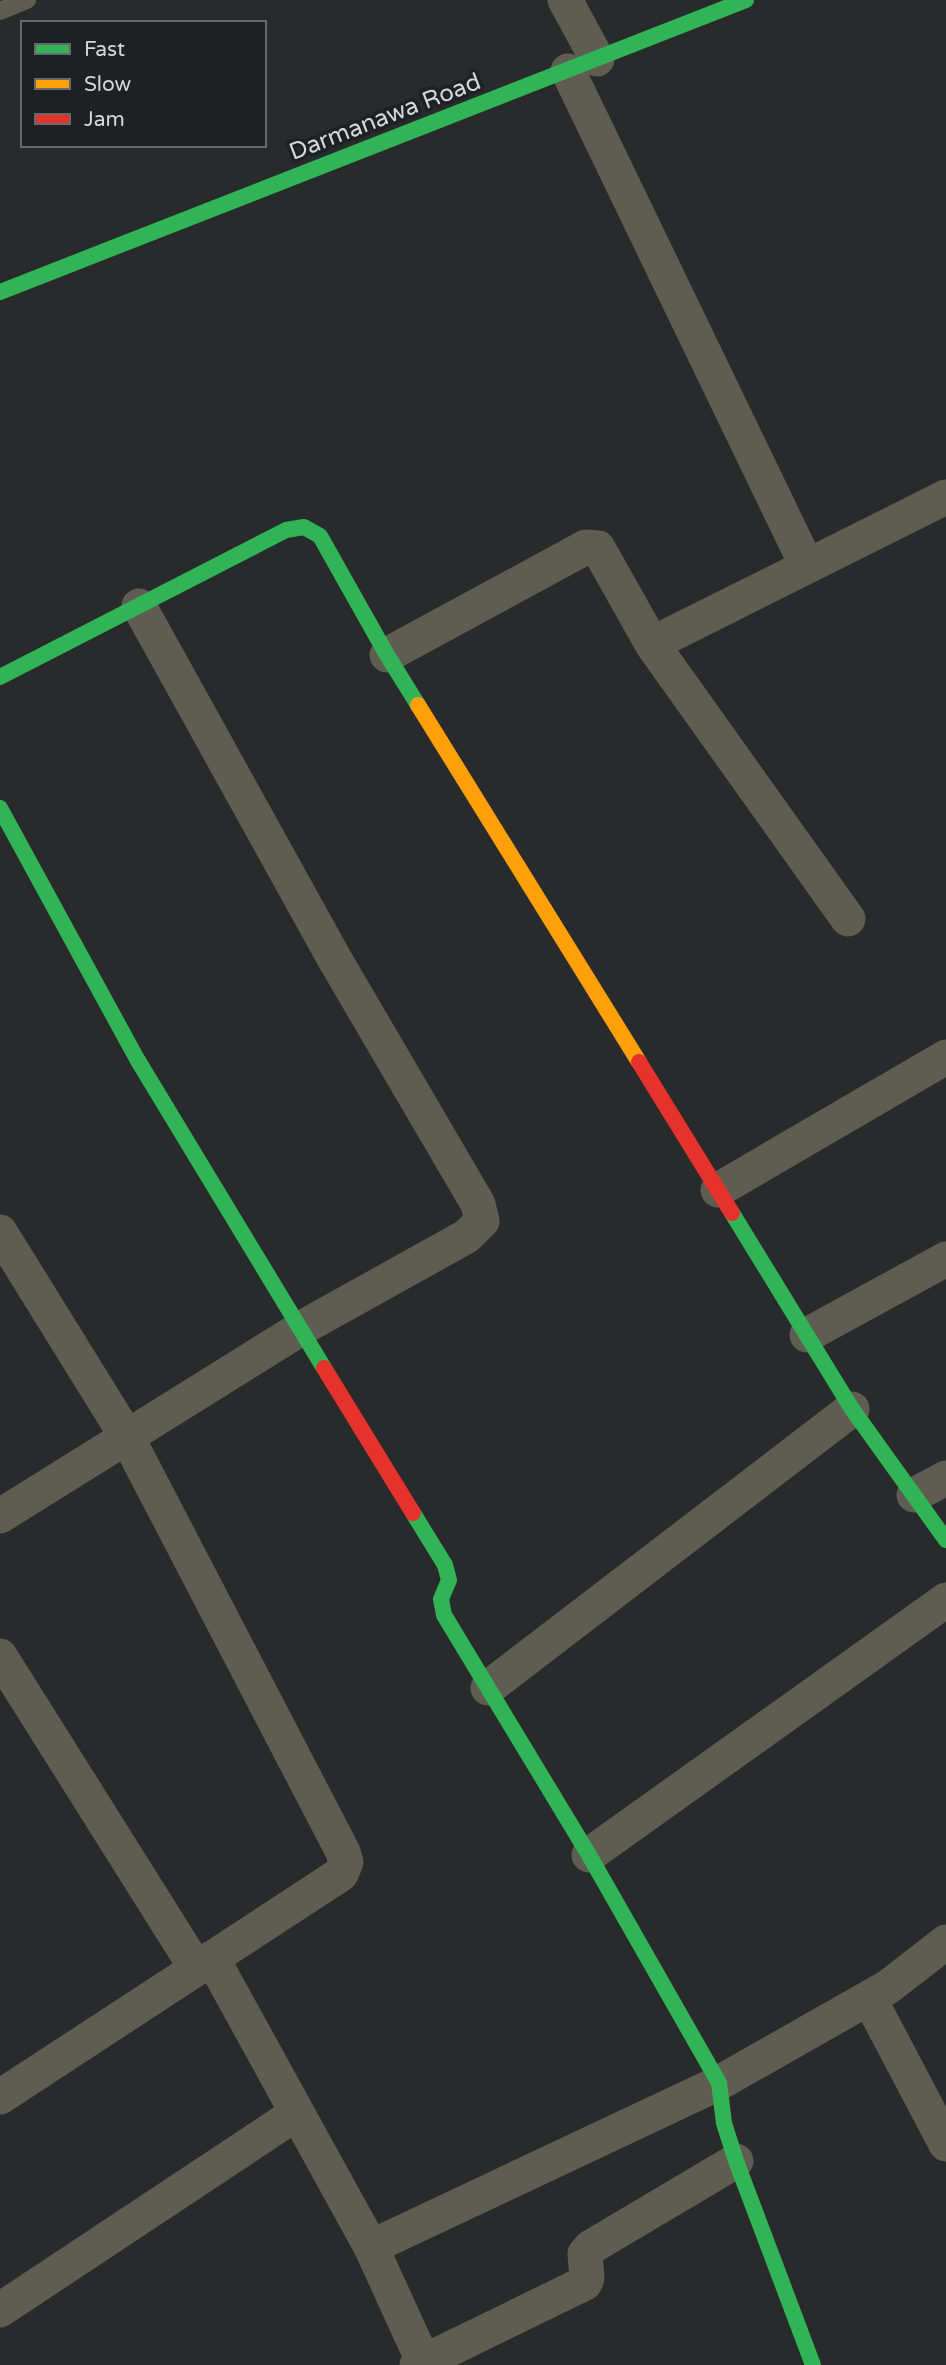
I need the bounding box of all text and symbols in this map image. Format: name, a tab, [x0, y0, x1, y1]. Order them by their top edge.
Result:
legend	[21, 21, 266, 147]
text: Fast	[84, 37, 125, 62]
street label: Darmanawa Road	[285, 67, 485, 167]
text: Slow	[84, 72, 132, 97]
text: Jam	[84, 107, 125, 132]

